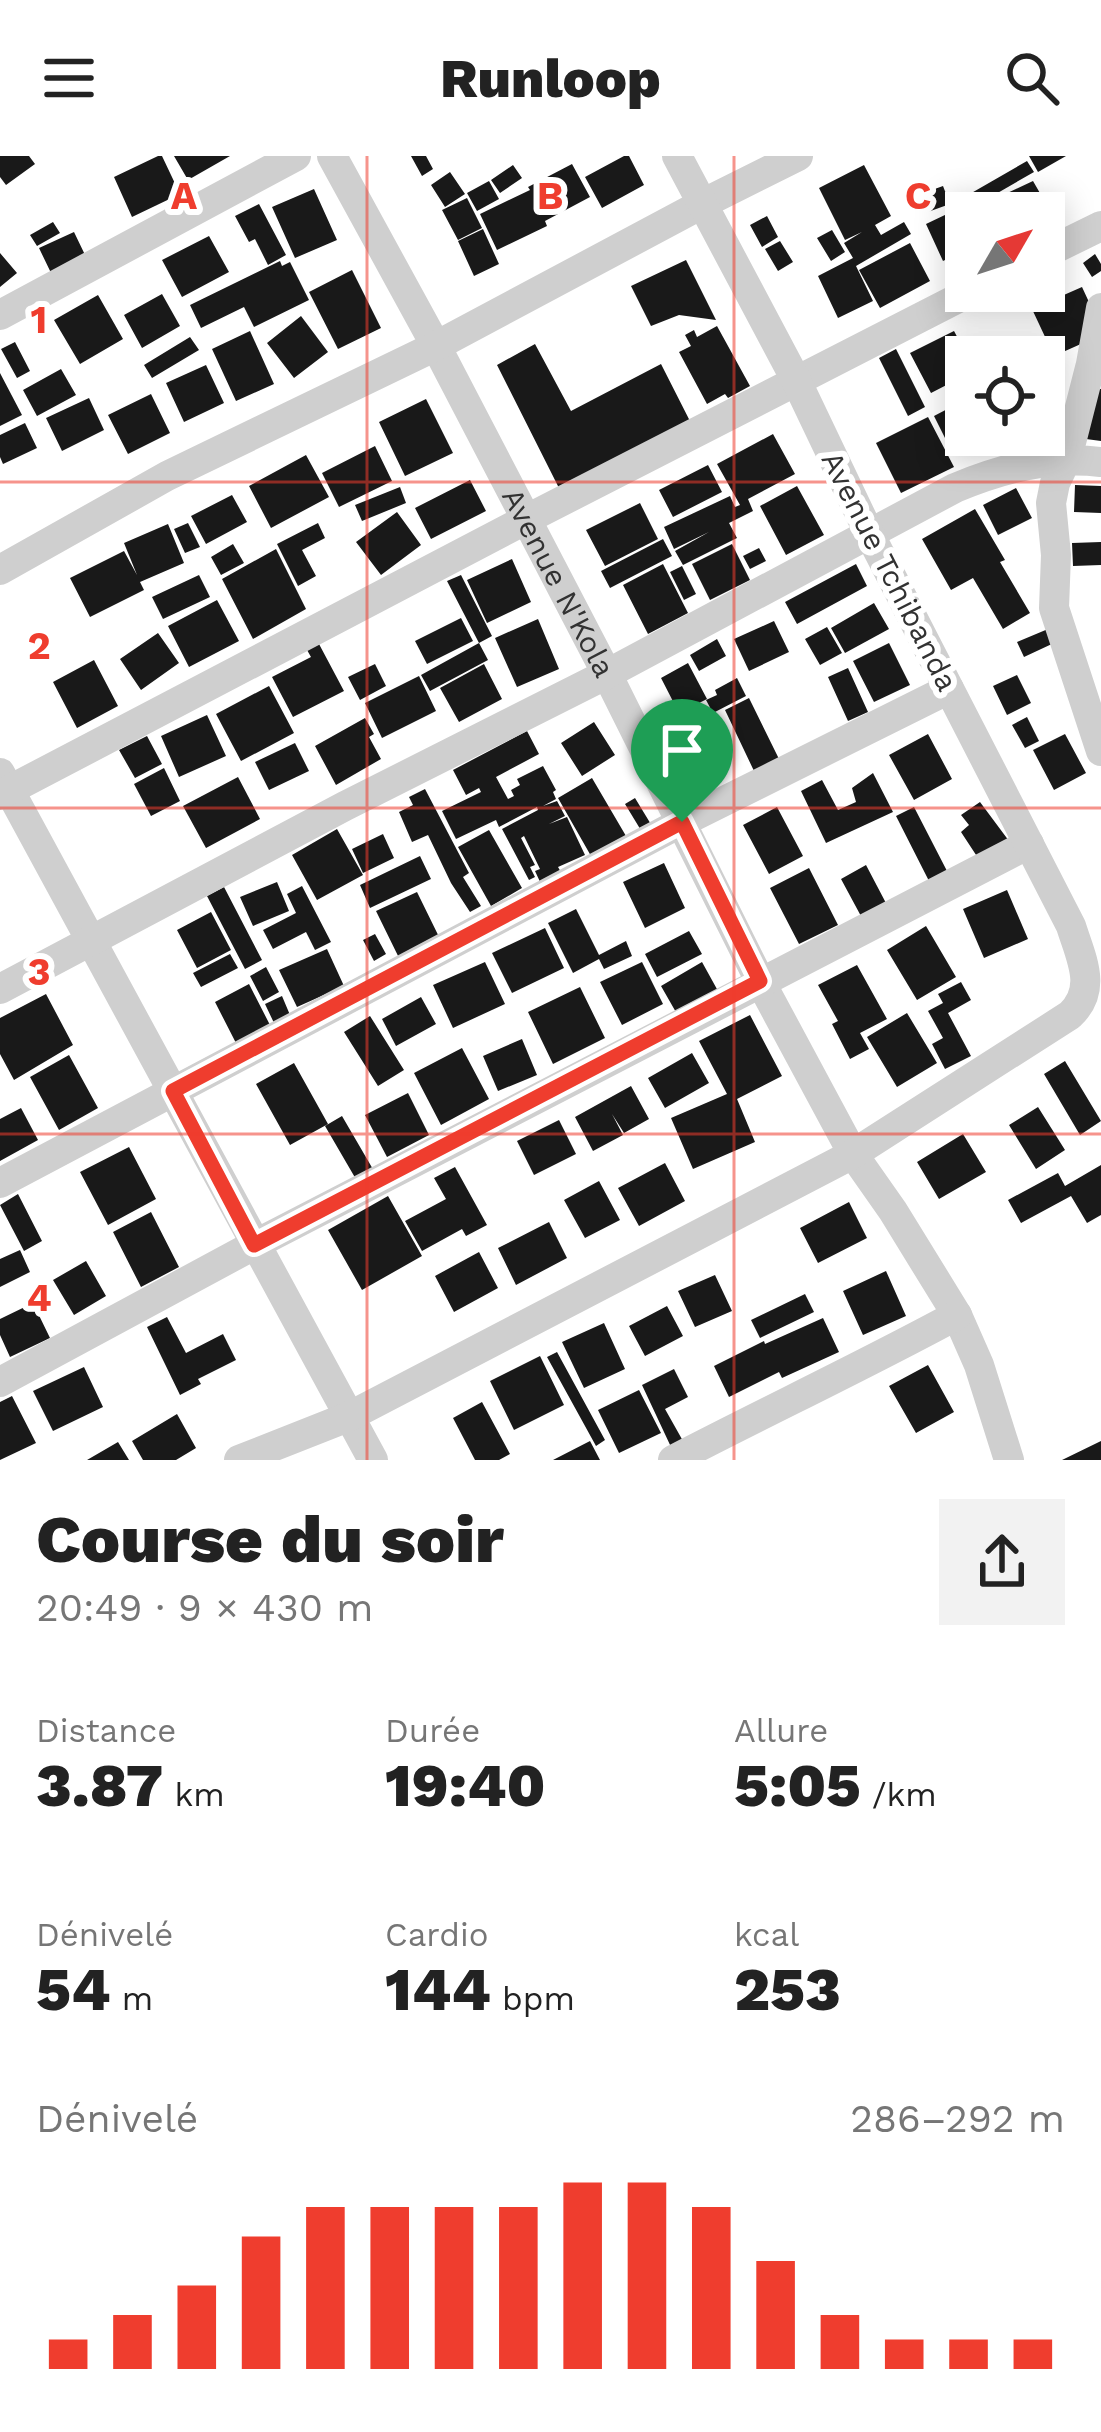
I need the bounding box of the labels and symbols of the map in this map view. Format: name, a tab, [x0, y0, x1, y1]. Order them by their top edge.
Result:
text: A	[171, 173, 198, 218]
text: B	[537, 173, 563, 218]
text: C	[905, 173, 931, 218]
north arrow	[945, 192, 1065, 312]
text: 1	[31, 297, 47, 342]
street label: Avenue Tchibanda	[815, 446, 965, 697]
street label: Avenue N'Kola	[496, 482, 623, 683]
text: 2	[27, 623, 51, 668]
pin	[631, 699, 733, 822]
text: 3	[27, 949, 51, 994]
text: 4	[26, 1275, 52, 1320]

